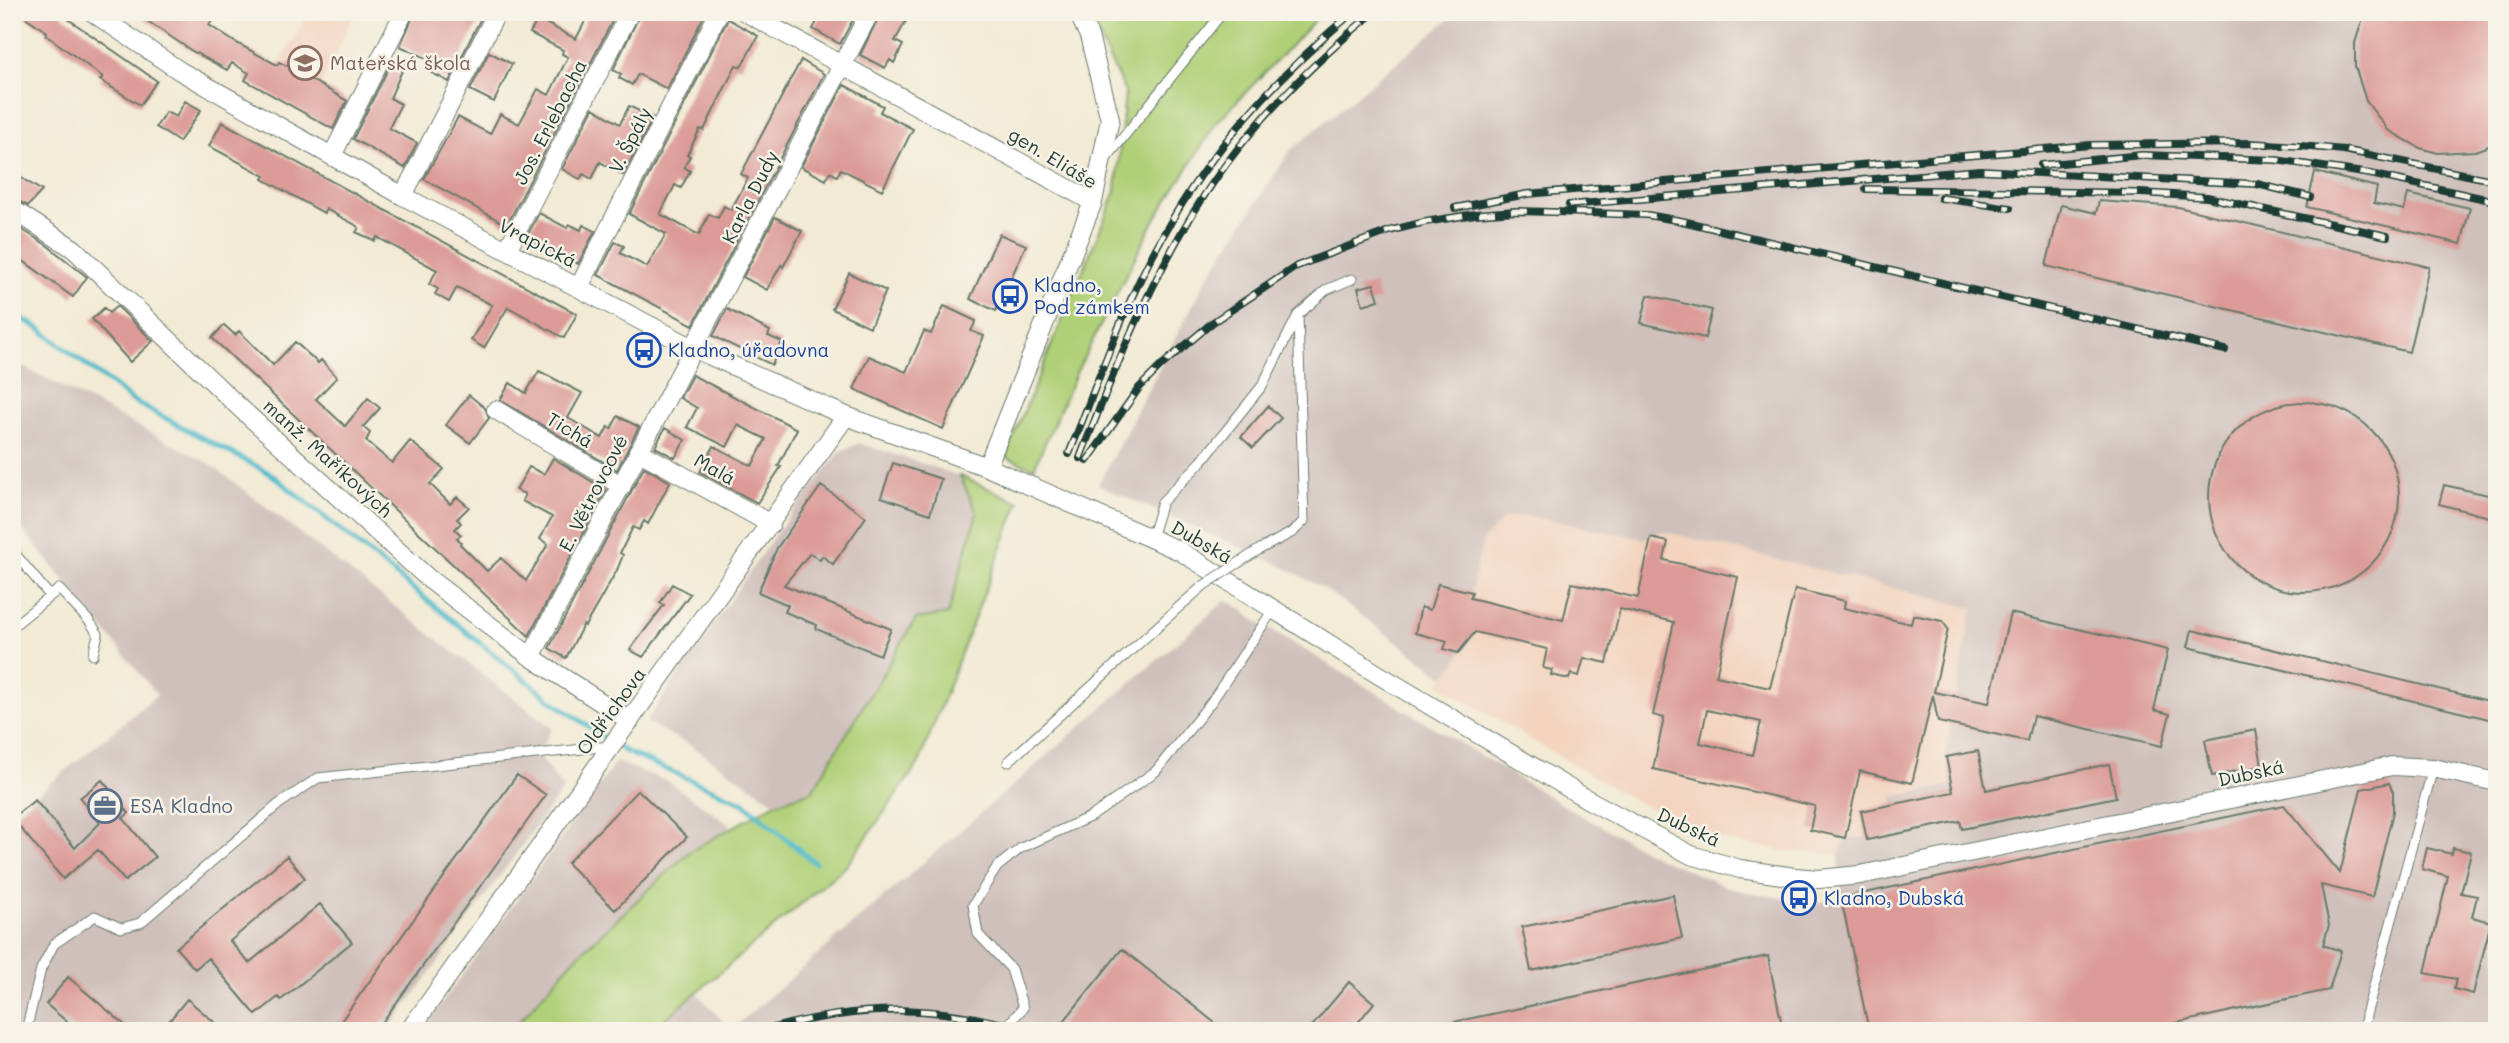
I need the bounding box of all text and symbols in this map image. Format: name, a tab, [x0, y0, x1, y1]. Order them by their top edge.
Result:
school or university icon: Mateřská škola	[286, 44, 324, 82]
place label: Mateřská škola	[330, 50, 471, 75]
street label: Jos. Erlebacha	[507, 55, 592, 189]
street label: V. Špály	[602, 102, 657, 177]
street label: gen. Eliáše	[1004, 121, 1102, 194]
street label: Karla Dudy	[715, 146, 784, 247]
street label: Vrapická	[495, 212, 581, 273]
place label: Kladno, Pod zámkem	[1034, 272, 1150, 319]
bus stop icon: Kladno, Pod zámkem	[991, 277, 1029, 315]
bus stop icon: Kladno, úřadovna	[625, 331, 663, 369]
place label: Kladno, úřadovna	[668, 337, 829, 362]
street label: manž. Maříkových	[258, 393, 398, 522]
street label: Tichá	[542, 406, 598, 453]
street label: E. Větrovcové	[552, 430, 633, 555]
street label: Malá	[690, 447, 740, 490]
street label: Dubská	[1167, 514, 1237, 569]
street label: Oldřichova	[570, 662, 651, 759]
street label: Dubská	[2216, 753, 2286, 792]
office icon: ESA Kladno	[86, 787, 124, 825]
place label: ESA Kladno	[130, 793, 233, 818]
street label: Dubská	[1654, 801, 1725, 852]
bus stop icon: Kladno, Dubská	[1780, 879, 1818, 917]
place label: Kladno, Dubská	[1824, 885, 1964, 910]

